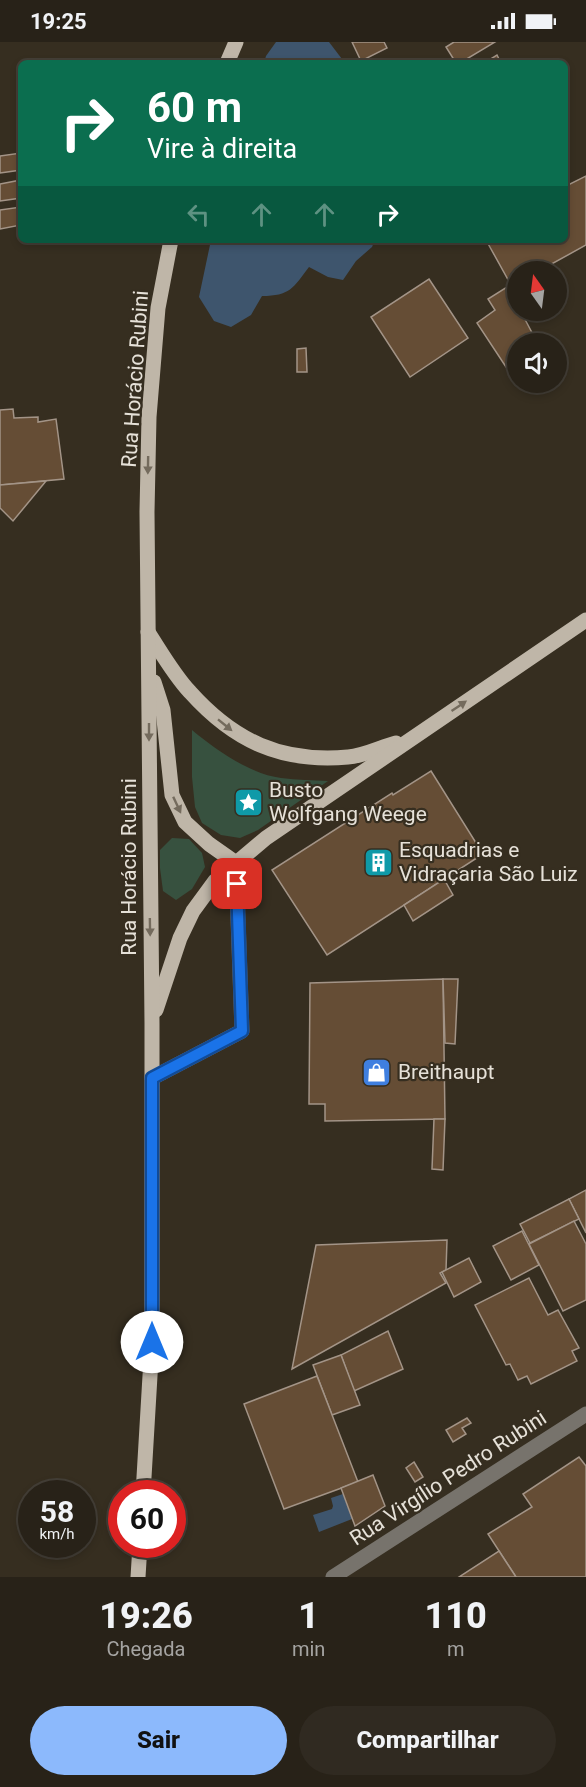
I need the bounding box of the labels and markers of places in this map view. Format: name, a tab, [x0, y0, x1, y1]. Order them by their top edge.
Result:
place label: Busto Wolfgang Weege	[269, 778, 427, 826]
place icon: Busto Wolfgang Weege	[232, 786, 264, 818]
place label: Esquadrias e Vidraçaria São Luiz	[399, 838, 578, 886]
building icon: Esquadrias e Vidraçaria São Luiz	[362, 846, 394, 878]
pin	[211, 858, 262, 909]
shop icon: Breithaupt	[361, 1056, 393, 1088]
place label: Breithaupt	[398, 1060, 494, 1084]

